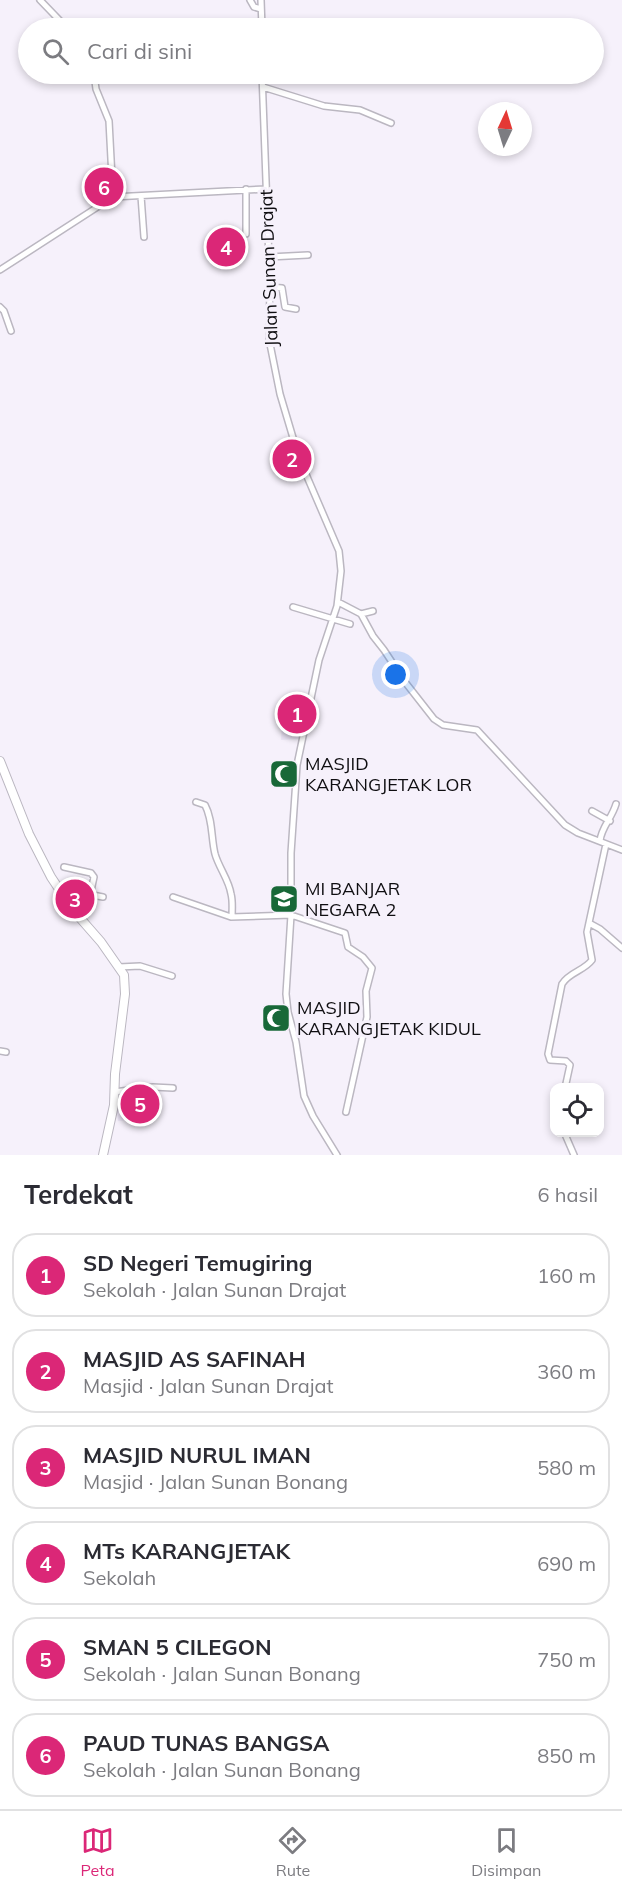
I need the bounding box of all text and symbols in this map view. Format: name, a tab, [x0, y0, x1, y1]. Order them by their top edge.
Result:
search box	[18, 18, 604, 84]
icon: search	[39, 35, 72, 68]
text: Cari di sini	[87, 37, 192, 65]
north arrow	[478, 102, 532, 156]
pin: 6	[84, 164, 124, 210]
street label: Jalan Sunan Drajat	[254, 189, 283, 347]
pin: 4	[206, 224, 246, 270]
pin: 2	[272, 436, 312, 482]
your location	[381, 660, 410, 689]
pin: 1	[278, 692, 316, 736]
place label: MASJID KARANGJETAK LOR	[305, 752, 472, 796]
mosque icon: MASJID KARANGJETAK LOR	[268, 758, 300, 790]
pin: 3	[56, 876, 94, 922]
place label: MI BANJAR NEGARA 2	[305, 877, 400, 921]
school or university icon: MI BANJAR NEGARA 2	[268, 883, 300, 915]
place label: MASJID KARANGJETAK KIDUL	[297, 996, 481, 1040]
mosque icon: MASJID KARANGJETAK KIDUL	[260, 1002, 292, 1034]
pin: 5	[120, 1082, 160, 1126]
map controls	[550, 1083, 604, 1137]
button: locate	[550, 1083, 604, 1137]
text: Terdekat	[24, 1178, 133, 1211]
text: 6 hasil	[538, 1182, 598, 1207]
text: SD Negeri Temugiring	[83, 1249, 312, 1277]
text: 1	[40, 1263, 52, 1288]
text: 160 m	[537, 1263, 596, 1288]
text: Sekolah · Jalan Sunan Drajat	[83, 1277, 346, 1302]
text: MASJID AS SAFINAH	[83, 1345, 306, 1373]
text: 2	[40, 1359, 52, 1384]
text: 360 m	[537, 1359, 596, 1384]
text: Masjid · Jalan Sunan Drajat	[83, 1373, 333, 1398]
text: MASJID NURUL IMAN	[83, 1441, 311, 1469]
text: 3	[40, 1455, 52, 1480]
text: 580 m	[537, 1455, 596, 1480]
text: Masjid · Jalan Sunan Bonang	[83, 1469, 348, 1494]
text: MTs KARANGJETAK	[83, 1537, 290, 1565]
text: 4	[40, 1551, 52, 1576]
text: 690 m	[537, 1551, 596, 1576]
text: Sekolah	[83, 1565, 156, 1590]
text: SMAN 5 CILEGON	[83, 1633, 272, 1661]
text: 5	[40, 1647, 52, 1672]
text: 750 m	[537, 1647, 596, 1672]
text: Sekolah · Jalan Sunan Bonang	[83, 1661, 361, 1686]
text: PAUD TUNAS BANGSA	[83, 1729, 330, 1757]
text: 6	[40, 1743, 52, 1768]
text: 850 m	[537, 1743, 596, 1768]
text: Sekolah · Jalan Sunan Bonang	[83, 1757, 361, 1782]
tab: Peta	[81, 1824, 115, 1880]
tab: Rute	[276, 1824, 310, 1880]
tab: Disimpan	[471, 1824, 541, 1880]

